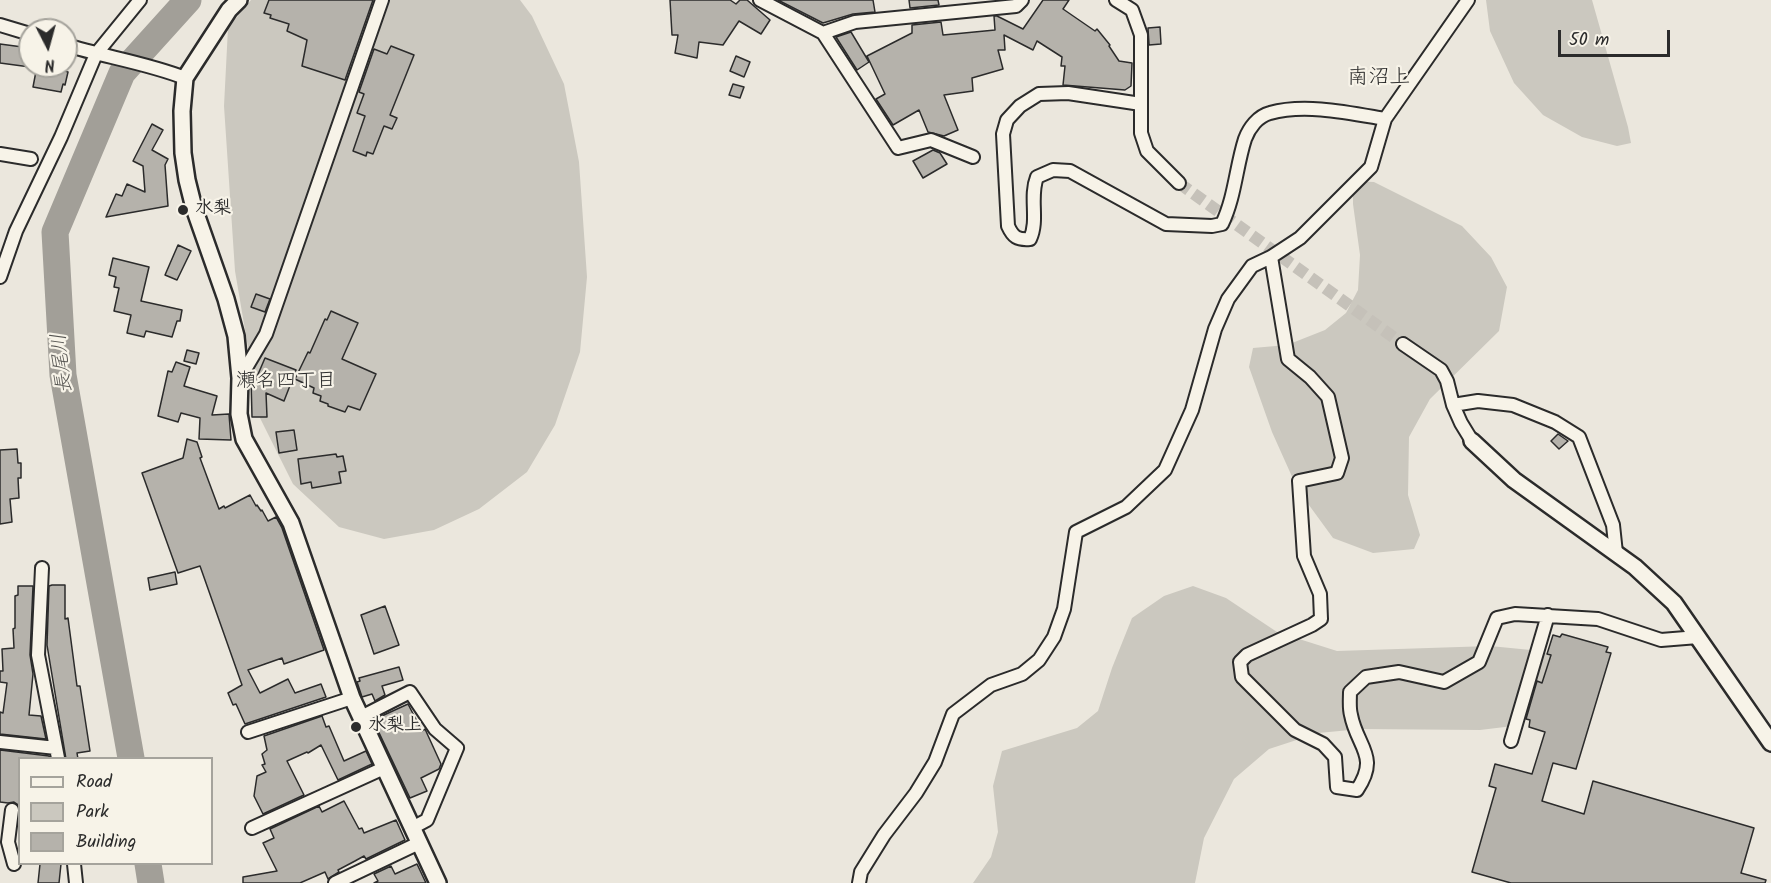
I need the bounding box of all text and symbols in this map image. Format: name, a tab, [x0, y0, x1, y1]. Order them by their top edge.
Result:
north arrow	[18, 18, 78, 78]
scale bar	[1561, 18, 1674, 56]
text: 50 m	[1569, 26, 1609, 55]
text: N	[43, 51, 56, 77]
district label: 南沼上	[1348, 66, 1410, 92]
place label: 水梨	[195, 199, 231, 221]
marker: 水梨	[176, 203, 190, 217]
water label: 長尾川	[49, 332, 79, 394]
district label: 瀬名四丁目	[236, 371, 336, 395]
place label: 水梨上	[368, 716, 422, 738]
marker: 水梨上	[349, 720, 363, 734]
legend	[18, 757, 213, 865]
text: Road	[76, 768, 112, 797]
text: Park	[76, 798, 109, 827]
text: Building	[76, 828, 136, 857]

